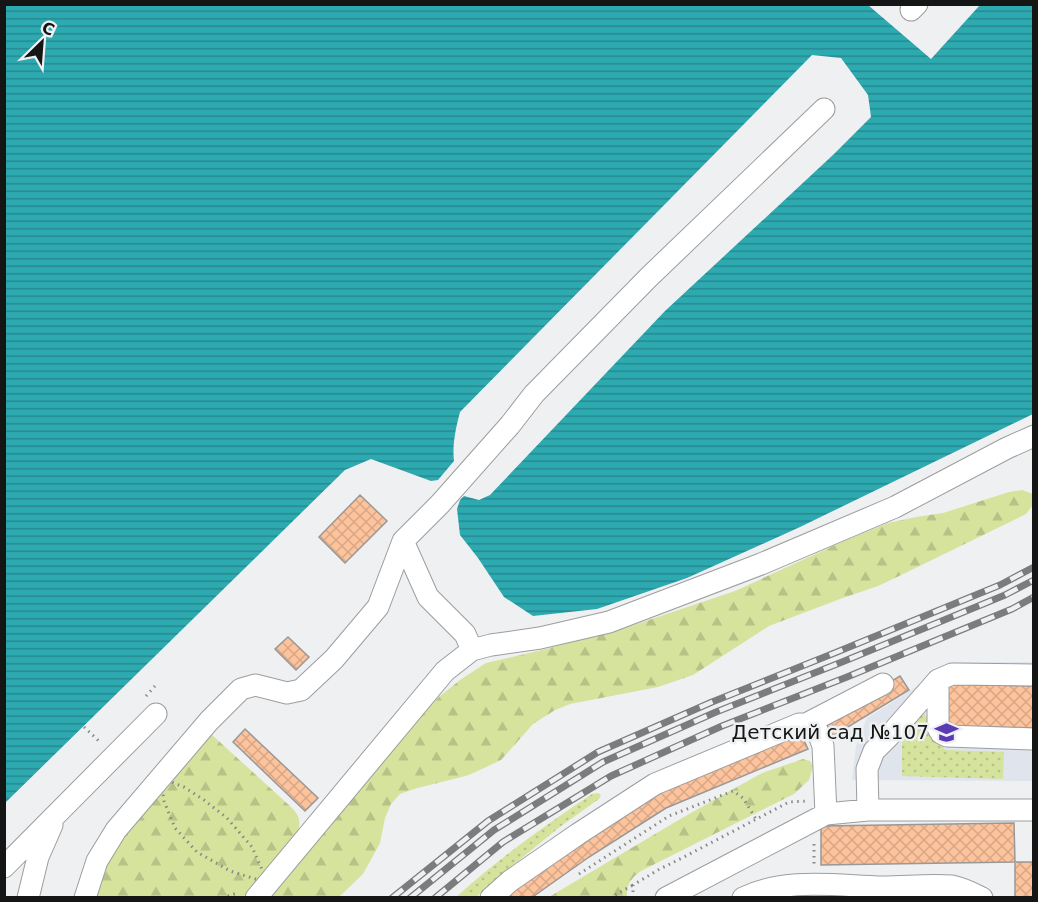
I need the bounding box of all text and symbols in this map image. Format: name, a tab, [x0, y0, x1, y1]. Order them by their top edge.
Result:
north arrow	[12, 12, 72, 72]
text: С	[39, 18, 57, 40]
school or university icon: Детский сад №107	[934, 719, 960, 745]
place label: Детский сад №107	[732, 720, 929, 744]

